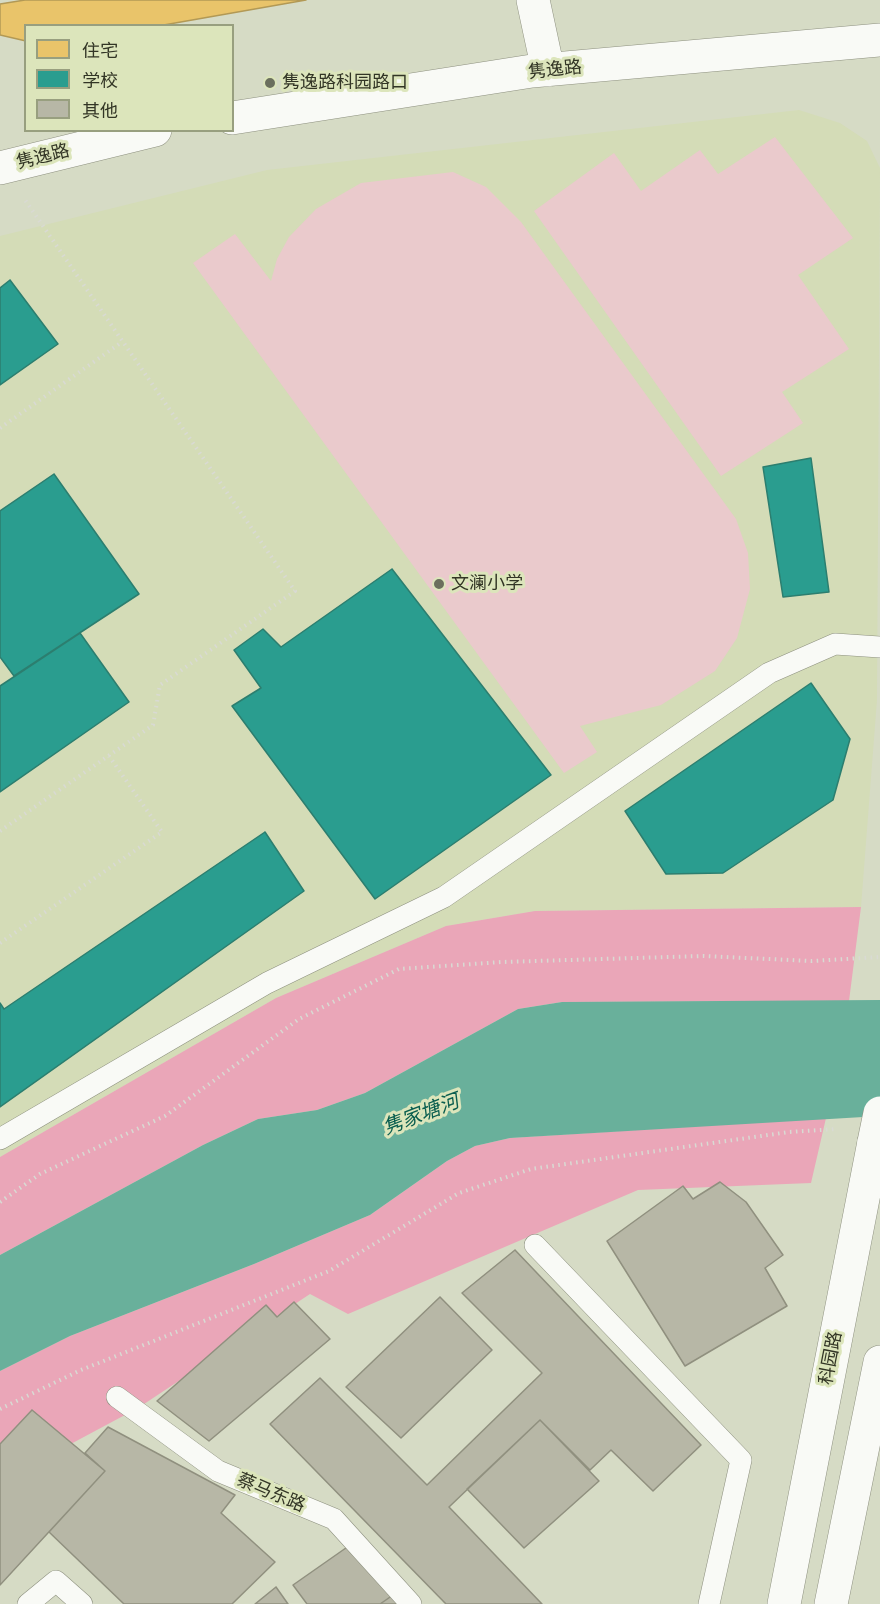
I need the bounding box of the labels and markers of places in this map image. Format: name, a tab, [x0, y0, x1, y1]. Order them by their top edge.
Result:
place label: 隽逸路科园路口	[282, 72, 408, 94]
marker: 隽逸路科园路口	[263, 76, 277, 90]
place label: 文澜小学	[451, 573, 523, 595]
marker: 文澜小学	[432, 577, 446, 591]

